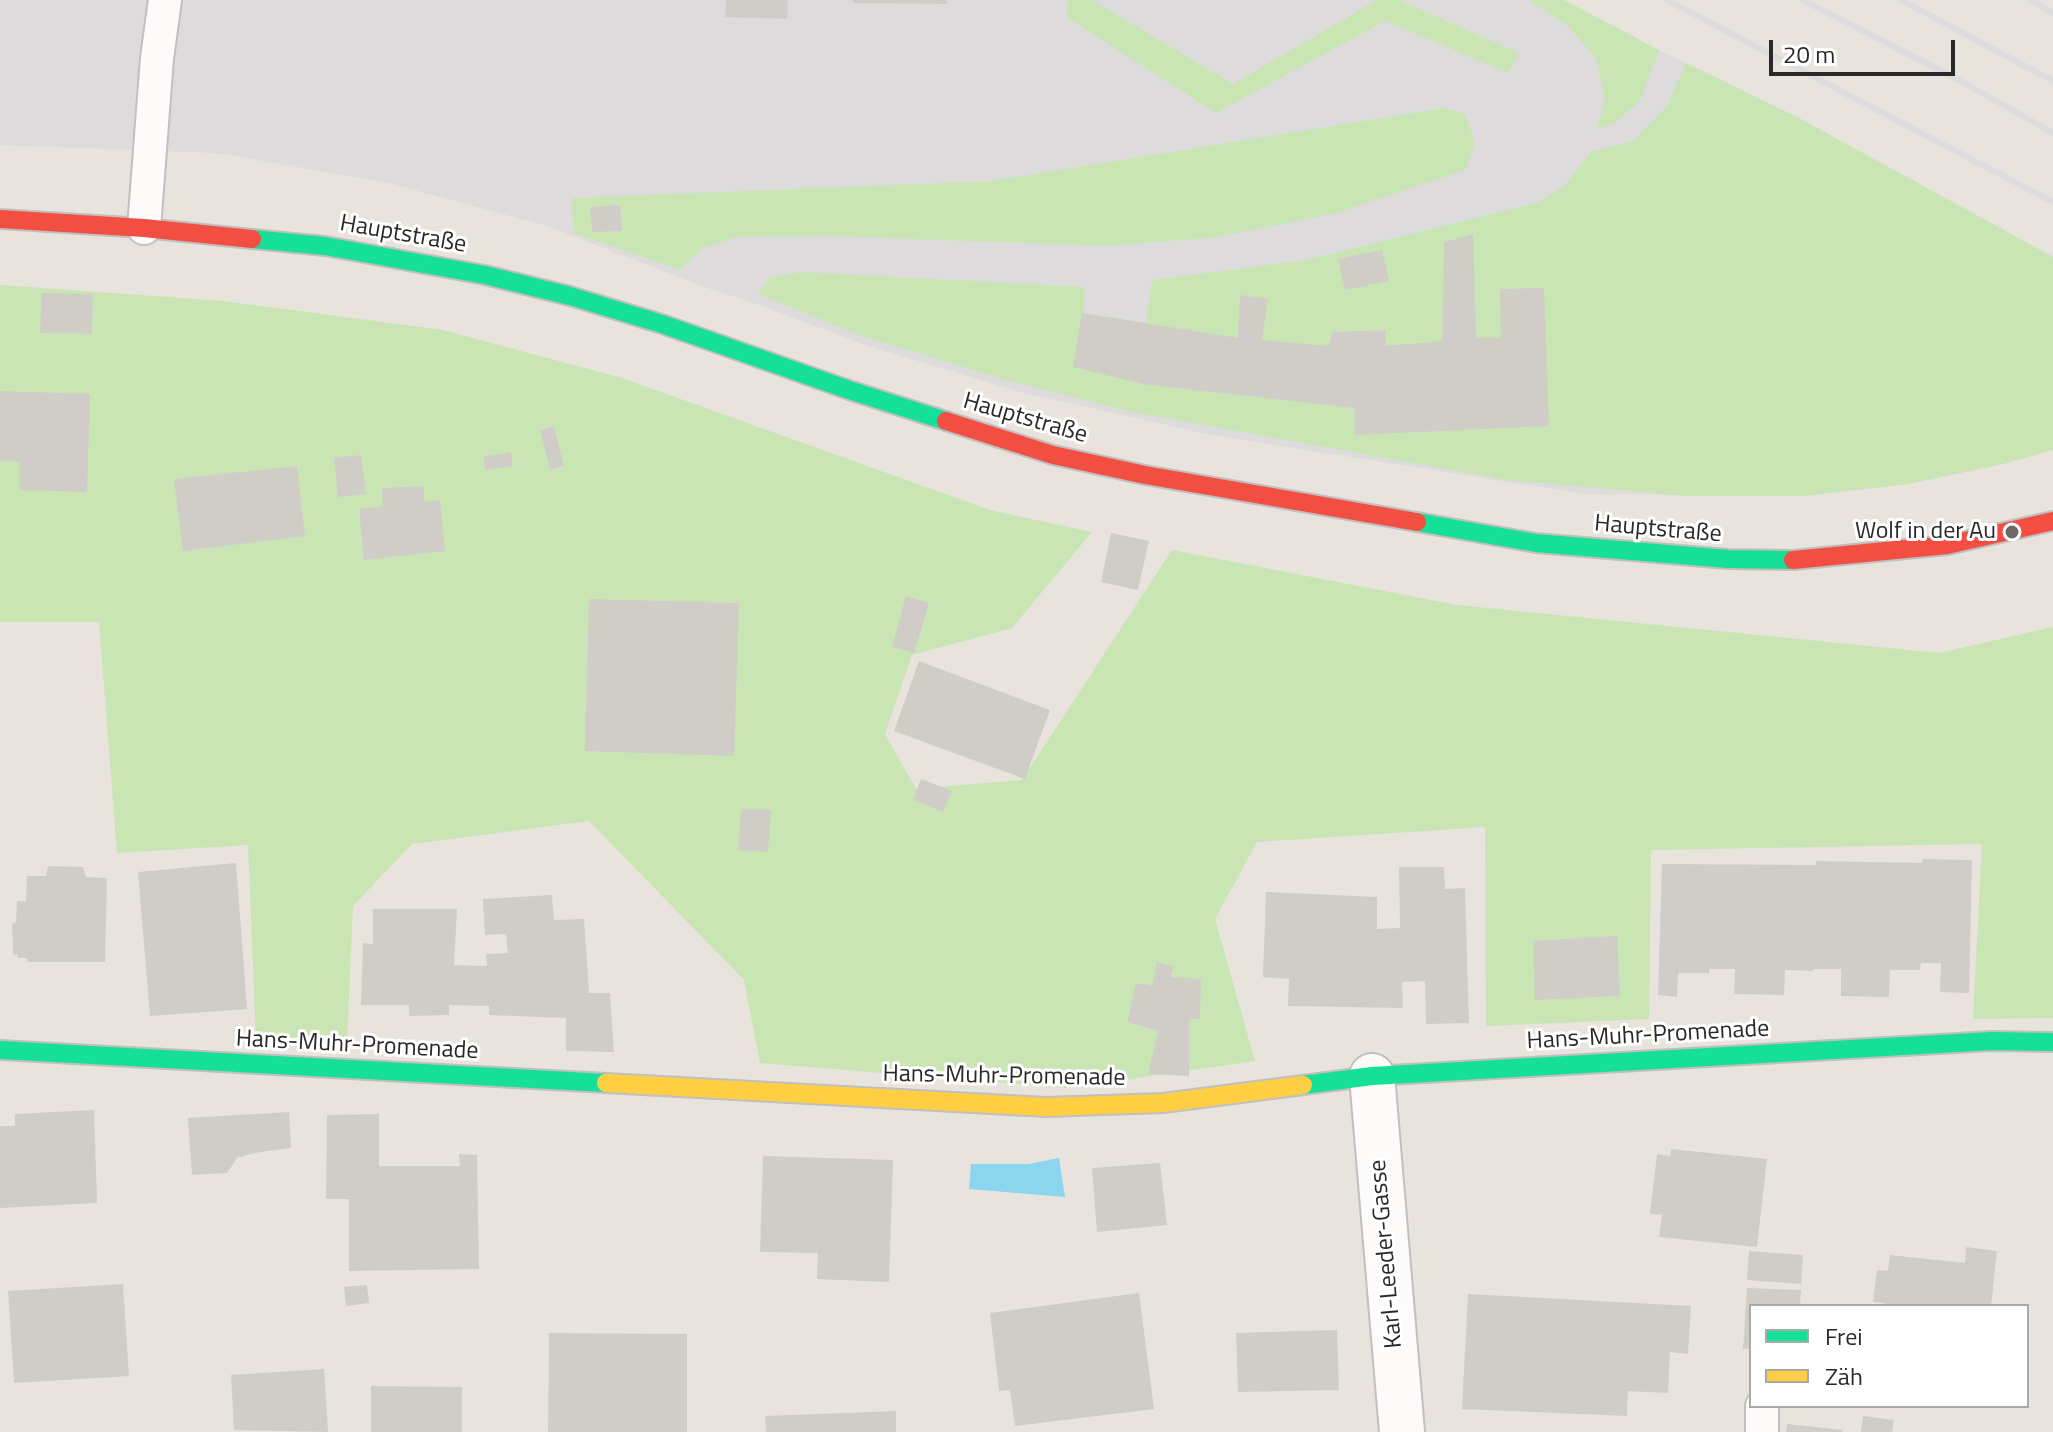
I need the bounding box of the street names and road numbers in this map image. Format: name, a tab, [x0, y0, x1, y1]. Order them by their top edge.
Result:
street label: Hauptstraße	[338, 210, 468, 260]
street label: Hauptstraße	[960, 388, 1090, 450]
street label: Hauptstraße	[1593, 510, 1723, 550]
street label: Hans-Muhr-Promenade	[1526, 1015, 1770, 1057]
street label: Hans-Muhr-Promenade	[235, 1025, 479, 1067]
street label: Hans-Muhr-Promenade	[882, 1060, 1126, 1094]
street label: Karl-Leeder-Gasse	[1364, 1158, 1410, 1350]

